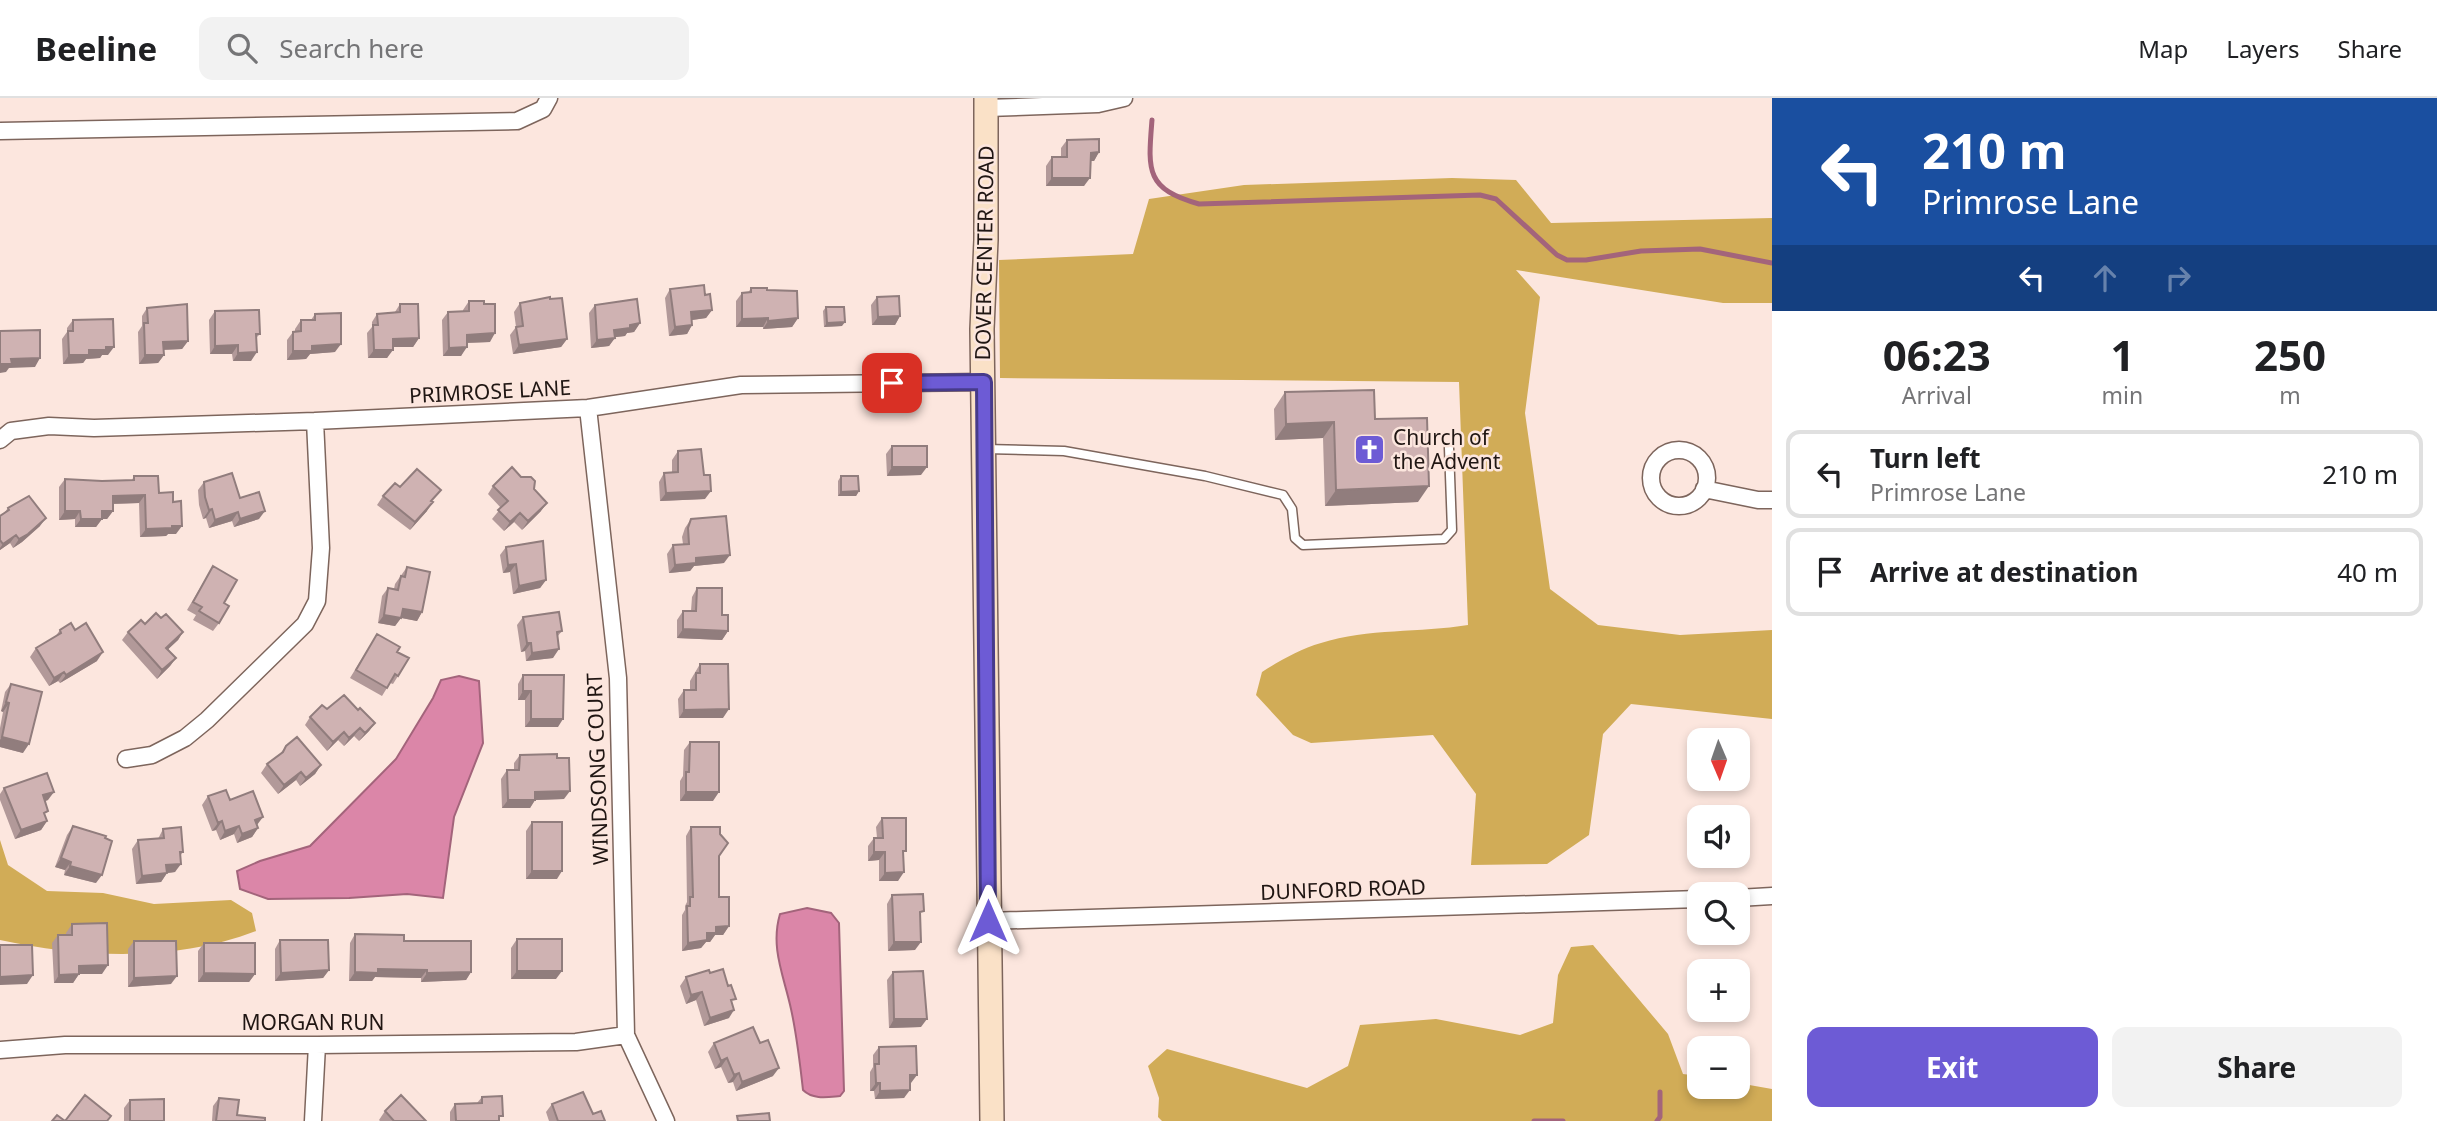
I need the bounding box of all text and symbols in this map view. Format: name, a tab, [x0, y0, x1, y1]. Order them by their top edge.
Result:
search box	[199, 17, 689, 80]
text: Beeline	[35, 26, 157, 71]
icon: search	[223, 29, 261, 67]
text: Search here	[279, 30, 424, 66]
text: Map	[2138, 32, 2188, 65]
text: Layers	[2226, 32, 2300, 65]
text: Share	[2338, 32, 2402, 65]
text: 210 m	[1922, 117, 2067, 183]
icon: left	[1807, 126, 1898, 217]
street label: DOVER CENTER ROAD	[968, 145, 1000, 361]
text: Primrose Lane	[1922, 180, 2139, 223]
icon: left	[2013, 259, 2051, 297]
icon: ahead	[2086, 259, 2124, 297]
icon: right	[2159, 259, 2197, 297]
text: 06:23	[1883, 326, 1991, 383]
text: 1	[2110, 326, 2134, 383]
text: 250	[2254, 326, 2326, 383]
pin	[862, 353, 922, 413]
icon: arrive	[873, 364, 911, 402]
street label: PRIMROSE LANE	[408, 373, 572, 409]
text: Arrival	[1902, 379, 1972, 411]
text: min	[2102, 379, 2143, 411]
text: m	[2279, 379, 2301, 411]
place label: Church of the Advent	[1393, 423, 1501, 475]
church icon: Church of the Advent	[1353, 433, 1387, 467]
text: Turn left	[1870, 440, 1981, 476]
icon: left	[1811, 455, 1849, 493]
text: 210 m	[2322, 456, 2398, 492]
text: Primrose Lane	[1870, 476, 2026, 508]
icon: arrive	[1811, 553, 1849, 591]
text: Arrive at destination	[1870, 554, 2139, 590]
text: 40 m	[2337, 554, 2398, 590]
street label: WINDSONG COURT	[580, 672, 614, 865]
north arrow	[1687, 728, 1750, 791]
map controls	[1687, 728, 1750, 1099]
button: sound	[1687, 805, 1750, 868]
street label: DUNFORD ROAD	[1260, 872, 1426, 906]
button: search	[1687, 882, 1750, 945]
position arrow	[951, 884, 1025, 958]
button: +	[1687, 959, 1750, 1022]
street label: MORGAN RUN	[241, 1008, 385, 1036]
button: Exit	[1807, 1027, 2098, 1107]
button: Share	[2112, 1027, 2402, 1107]
button: −	[1687, 1036, 1750, 1099]

